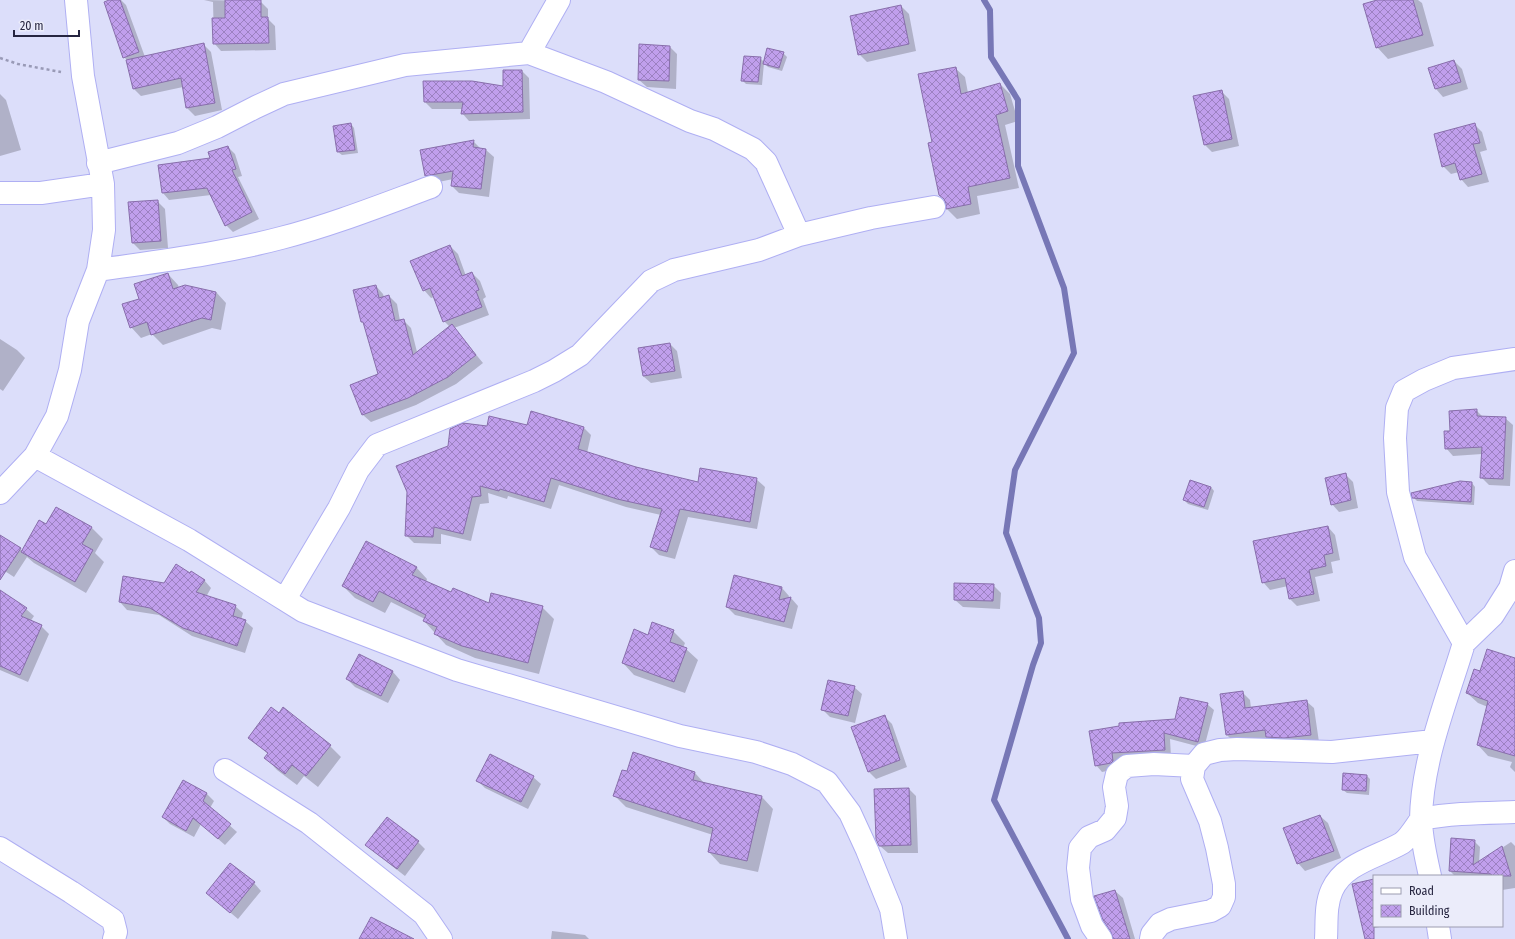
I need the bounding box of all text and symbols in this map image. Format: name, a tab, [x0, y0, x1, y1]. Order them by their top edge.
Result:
scale bar	[14, 12, 79, 38]
text: 20 m	[20, 19, 44, 33]
legend	[1373, 875, 1503, 927]
text: Road	[1409, 884, 1434, 898]
text: Building	[1409, 904, 1450, 918]

